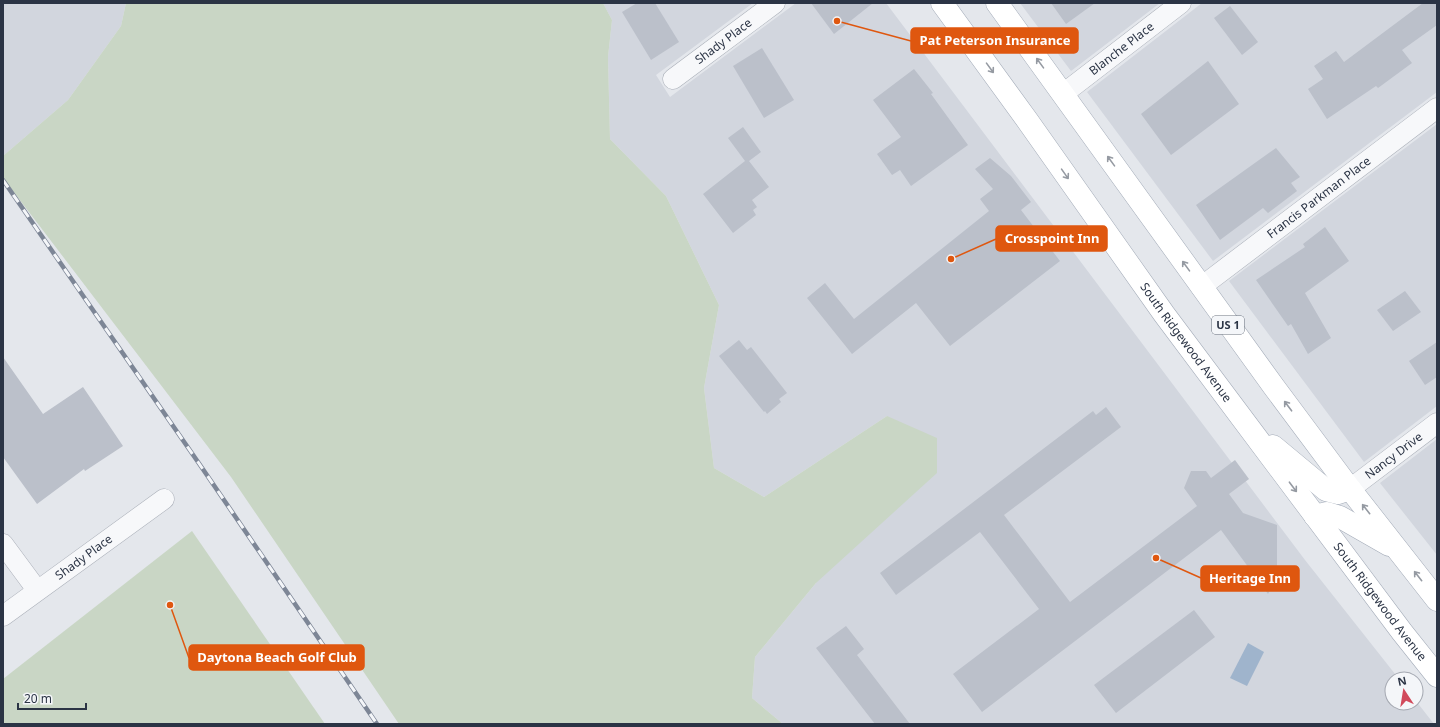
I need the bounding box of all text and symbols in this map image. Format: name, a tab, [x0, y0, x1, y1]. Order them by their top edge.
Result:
street label: Shady Place	[691, 14, 755, 68]
street label: Blanche Place	[1085, 18, 1157, 79]
callout: Pat Peterson Insurance	[911, 28, 1078, 53]
text: Pat Peterson Insurance	[919, 31, 1071, 49]
one-way arrow	[1036, 57, 1044, 68]
one-way arrow	[986, 63, 994, 74]
street label: Francis Parkman Place	[1263, 152, 1374, 242]
one-way arrow	[1107, 155, 1115, 166]
one-way arrow	[1061, 168, 1069, 179]
callout: Crosspoint Inn	[996, 226, 1107, 251]
text: Crosspoint Inn	[1005, 229, 1099, 247]
one-way arrow	[1182, 261, 1190, 272]
street label: South Ridgewood Avenue	[1136, 279, 1236, 406]
road number: US 1	[1212, 316, 1244, 334]
one-way arrow	[1283, 400, 1292, 411]
street label: Nancy Drive	[1361, 428, 1426, 483]
one-way arrow	[1289, 481, 1298, 492]
one-way arrow	[1362, 504, 1370, 515]
street label: Shady Place	[51, 530, 116, 583]
street label: South Ridgewood Avenue	[1330, 539, 1431, 665]
callout: Heritage Inn	[1201, 566, 1299, 591]
text: Heritage Inn	[1209, 569, 1291, 587]
one-way arrow	[1414, 570, 1422, 581]
callout: Daytona Beach Golf Club	[189, 645, 364, 670]
text: Daytona Beach Golf Club	[197, 648, 357, 666]
north arrow	[1384, 671, 1424, 711]
text: N	[1396, 672, 1408, 689]
scale bar	[18, 685, 86, 711]
text: 20 m	[24, 690, 52, 707]

